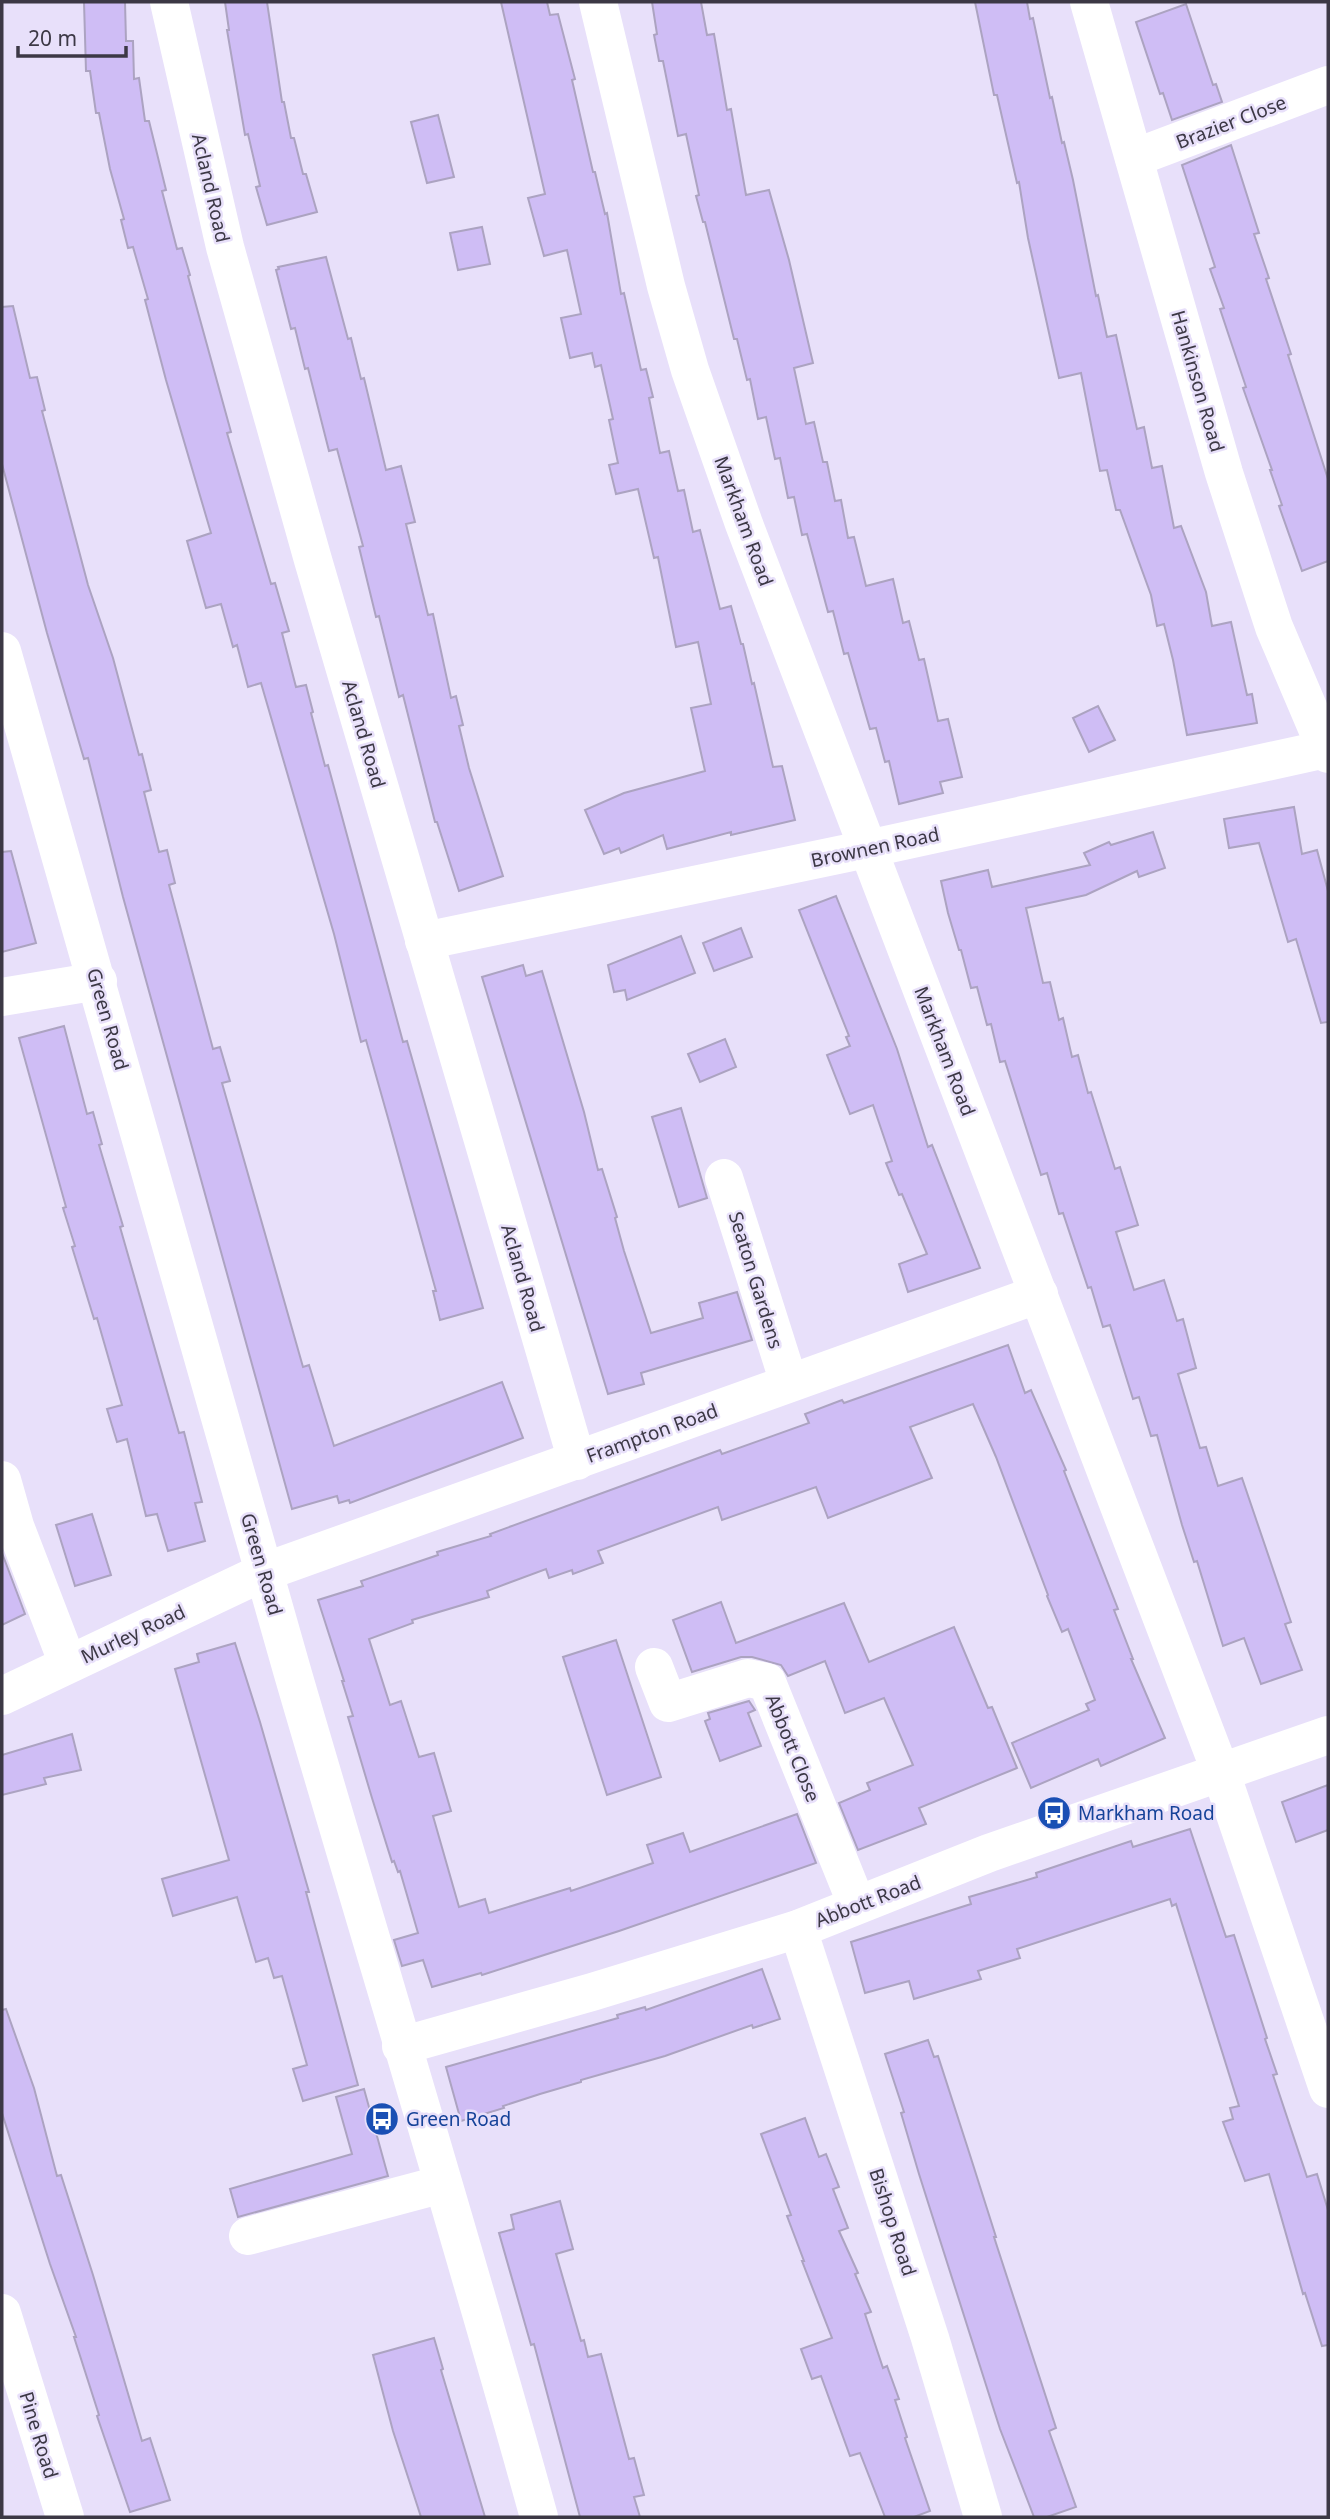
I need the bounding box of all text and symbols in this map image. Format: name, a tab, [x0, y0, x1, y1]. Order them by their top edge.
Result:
scale bar	[18, 14, 126, 58]
text: 20 m	[28, 24, 77, 52]
street label: Brazier Close	[1172, 89, 1290, 155]
street label: Acland Road	[186, 131, 236, 245]
street label: Hankinson Road	[1165, 307, 1231, 455]
street label: Markham Road	[708, 452, 780, 590]
street label: Acland Road	[336, 677, 392, 791]
street label: Brownen Road	[808, 821, 942, 873]
street label: Green Road	[81, 965, 135, 1073]
street label: Markham Road	[908, 983, 982, 1119]
street label: Seaton Gardens	[723, 1208, 789, 1352]
street label: Acland Road	[495, 1221, 551, 1335]
street label: Frampton Road	[583, 1397, 721, 1469]
street label: Green Road	[235, 1510, 289, 1618]
street label: Murley Road	[77, 1598, 189, 1670]
street label: Abbott Close	[760, 1690, 826, 1806]
bus stop icon: Markham Road	[1035, 1794, 1073, 1832]
place label: Markham Road	[1078, 1800, 1215, 1826]
street label: Abbott Road	[811, 1869, 925, 1933]
bus stop icon: Green Road	[363, 2100, 401, 2138]
place label: Green Road	[406, 2106, 511, 2132]
street label: Bishop Road	[863, 2165, 923, 2279]
street label: Pine Road	[13, 2388, 65, 2482]

